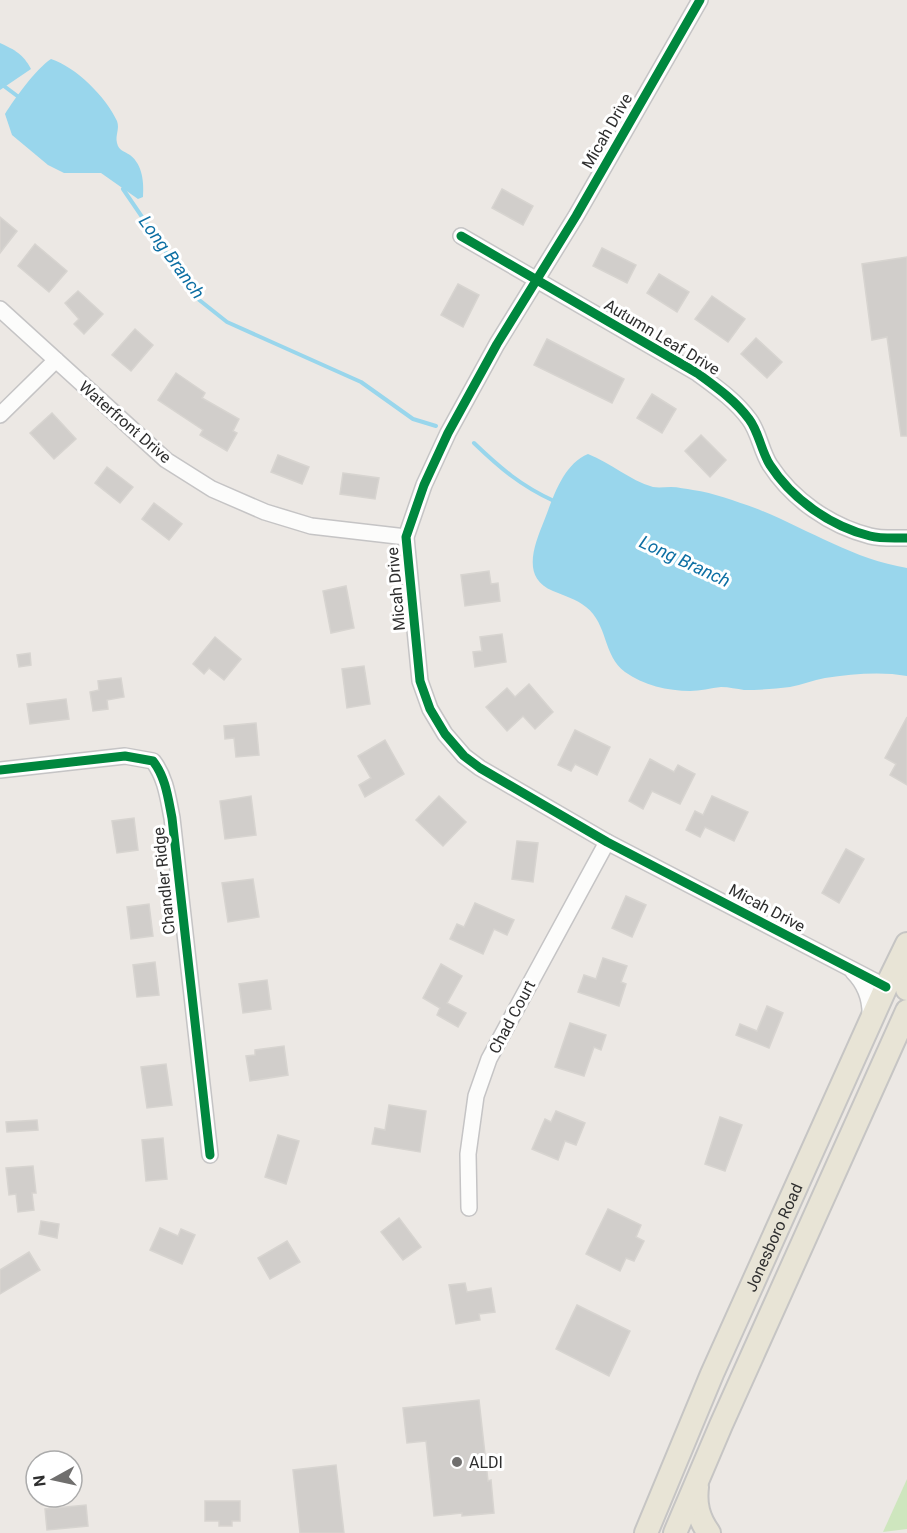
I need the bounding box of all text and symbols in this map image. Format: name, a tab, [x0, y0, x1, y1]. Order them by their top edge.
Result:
street label: Micah Drive	[578, 90, 636, 172]
water label: Long Branch	[135, 211, 209, 303]
street label: Autumn Leaf Drive	[601, 295, 723, 379]
street label: Waterfront Drive	[75, 377, 175, 467]
water label: Long Branch	[636, 531, 734, 591]
street label: Micah Drive	[383, 546, 409, 632]
street label: Chandler Ridge	[149, 826, 179, 936]
street label: Micah Drive	[726, 880, 808, 936]
street label: Chad Court	[485, 977, 539, 1057]
street label: Jonesboro Road	[741, 1180, 806, 1294]
north arrow	[24, 1449, 84, 1509]
place label: ALDI	[469, 1453, 503, 1472]
marker: ALDI	[450, 1455, 464, 1469]
text: N	[29, 1474, 50, 1488]

